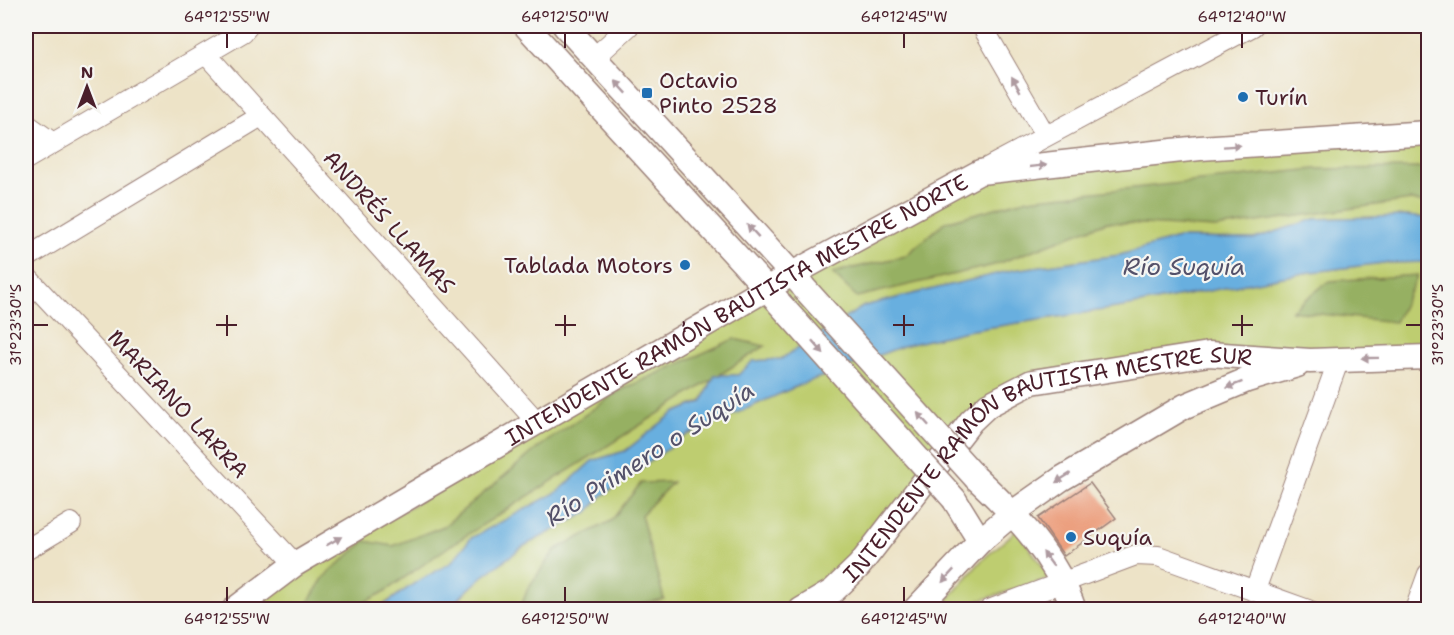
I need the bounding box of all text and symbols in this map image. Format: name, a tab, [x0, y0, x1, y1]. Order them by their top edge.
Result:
text: 64°12'55"W	[184, 7, 270, 27]
text: 64°12'50"W	[521, 7, 609, 27]
text: 64°12'45"W	[860, 7, 948, 27]
text: 64°12'40"W	[1198, 7, 1286, 27]
north arrow	[57, 57, 117, 117]
text: N	[81, 62, 93, 83]
place label: Octavio Pinto 2528	[659, 66, 778, 120]
one-way arrow	[1011, 76, 1021, 93]
one-way arrow	[614, 80, 628, 95]
place label: Turín	[1255, 83, 1308, 112]
marker: Octavio Pinto 2528	[640, 86, 654, 100]
marker: Turín	[1236, 90, 1250, 104]
one-way arrow	[1223, 141, 1242, 150]
street label: ANDRÉS LLAMAS	[317, 144, 461, 300]
one-way arrow	[1029, 161, 1048, 170]
street label: INTENDENTE RAMÓN BAUTISTA MESTRE NORTE	[500, 167, 973, 452]
one-way arrow	[747, 224, 760, 239]
place label: Tablada Motors	[504, 251, 673, 280]
water label: Río Suquía	[1123, 251, 1245, 283]
marker: Tablada Motors	[678, 258, 692, 272]
text: 31°23'30"S	[6, 284, 26, 366]
text: 31°23'30"S	[1428, 284, 1448, 366]
street label: MARIANO LARRA	[101, 323, 255, 485]
one-way arrow	[811, 339, 825, 354]
street label: INTENDENTE RAMÓN BAUTISTA MESTRE SUR	[836, 340, 1253, 588]
one-way arrow	[1361, 353, 1380, 363]
water label: Río Primero o Suquía	[539, 374, 761, 534]
one-way arrow	[1225, 380, 1243, 390]
one-way arrow	[917, 412, 930, 427]
one-way arrow	[1055, 472, 1072, 483]
place label: Suquía	[1083, 523, 1153, 552]
marker: Suquía	[1064, 530, 1078, 544]
one-way arrow	[326, 536, 343, 546]
one-way arrow	[1042, 551, 1054, 567]
one-way arrow	[941, 568, 955, 583]
text: 64°12'55"W	[184, 609, 270, 629]
text: 64°12'50"W	[521, 609, 609, 629]
text: 64°12'45"W	[860, 609, 948, 629]
text: 64°12'40"W	[1198, 609, 1286, 629]

